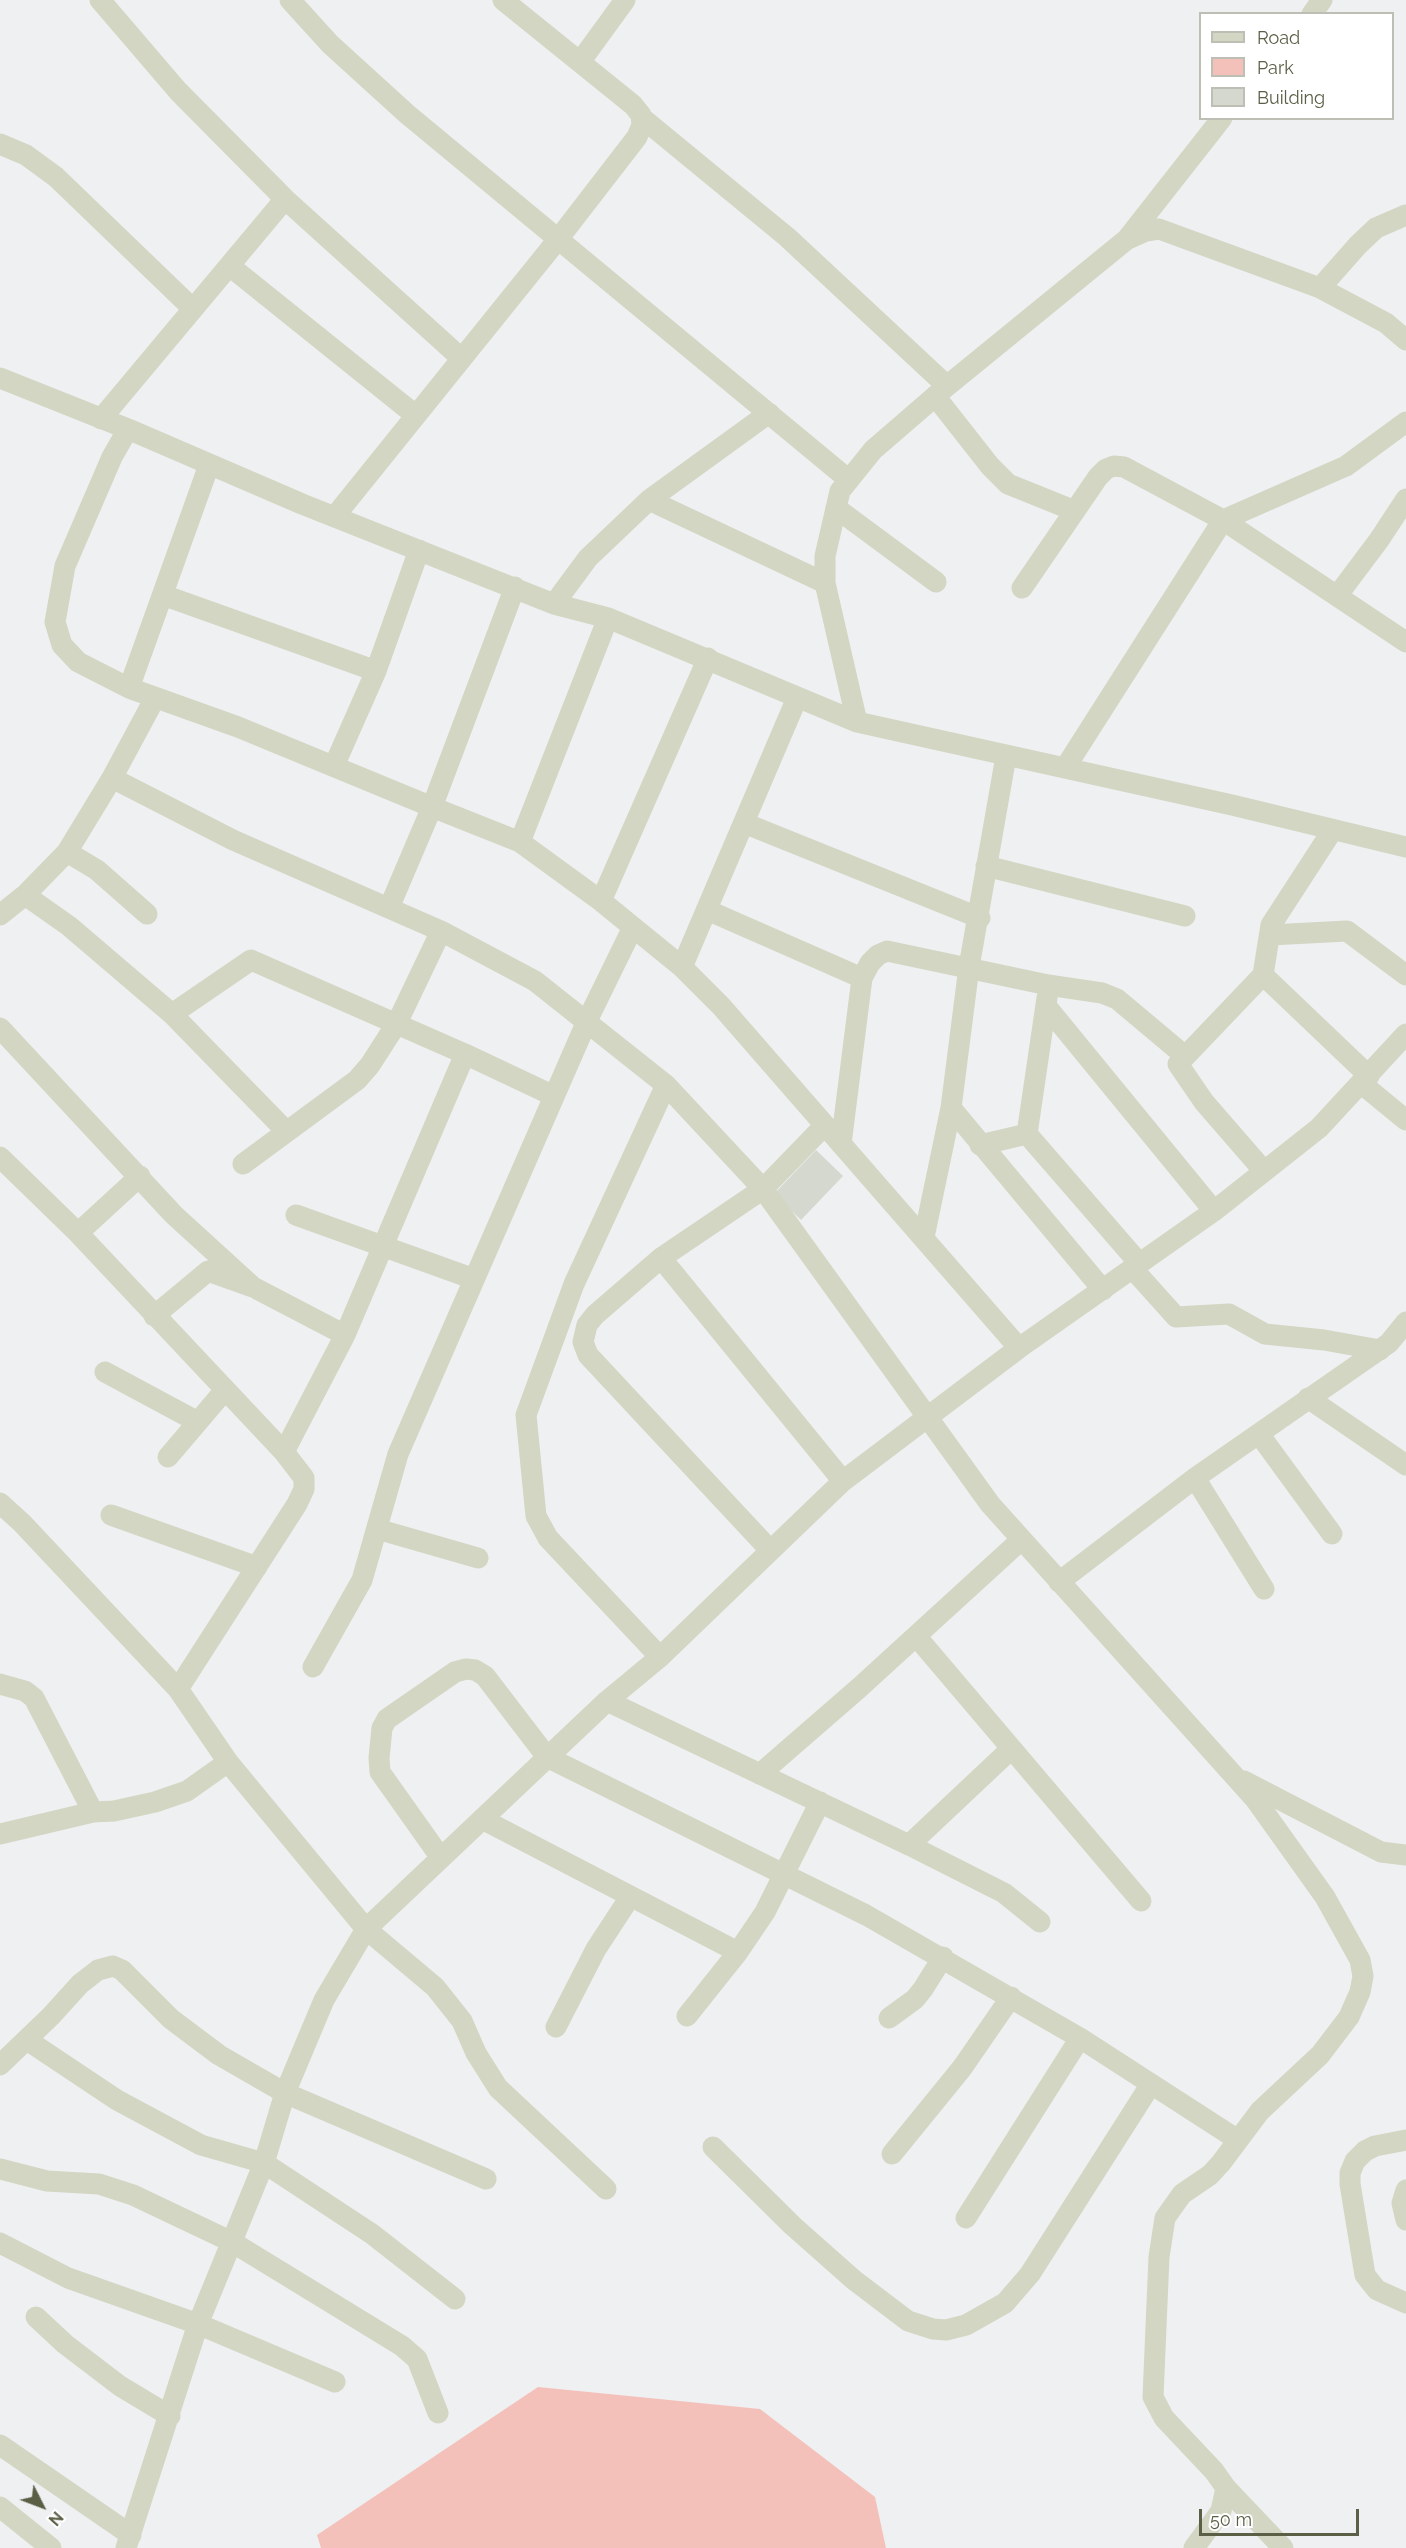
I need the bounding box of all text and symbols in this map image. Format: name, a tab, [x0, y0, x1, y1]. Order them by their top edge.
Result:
legend	[1199, 12, 1394, 120]
text: Road	[1257, 27, 1300, 48]
text: Park	[1257, 57, 1294, 78]
text: Building	[1257, 87, 1325, 108]
north arrow	[12, 2476, 72, 2536]
scale bar	[1202, 2497, 1362, 2535]
text: N	[45, 2507, 67, 2529]
text: 50 m	[1210, 2509, 1252, 2530]

